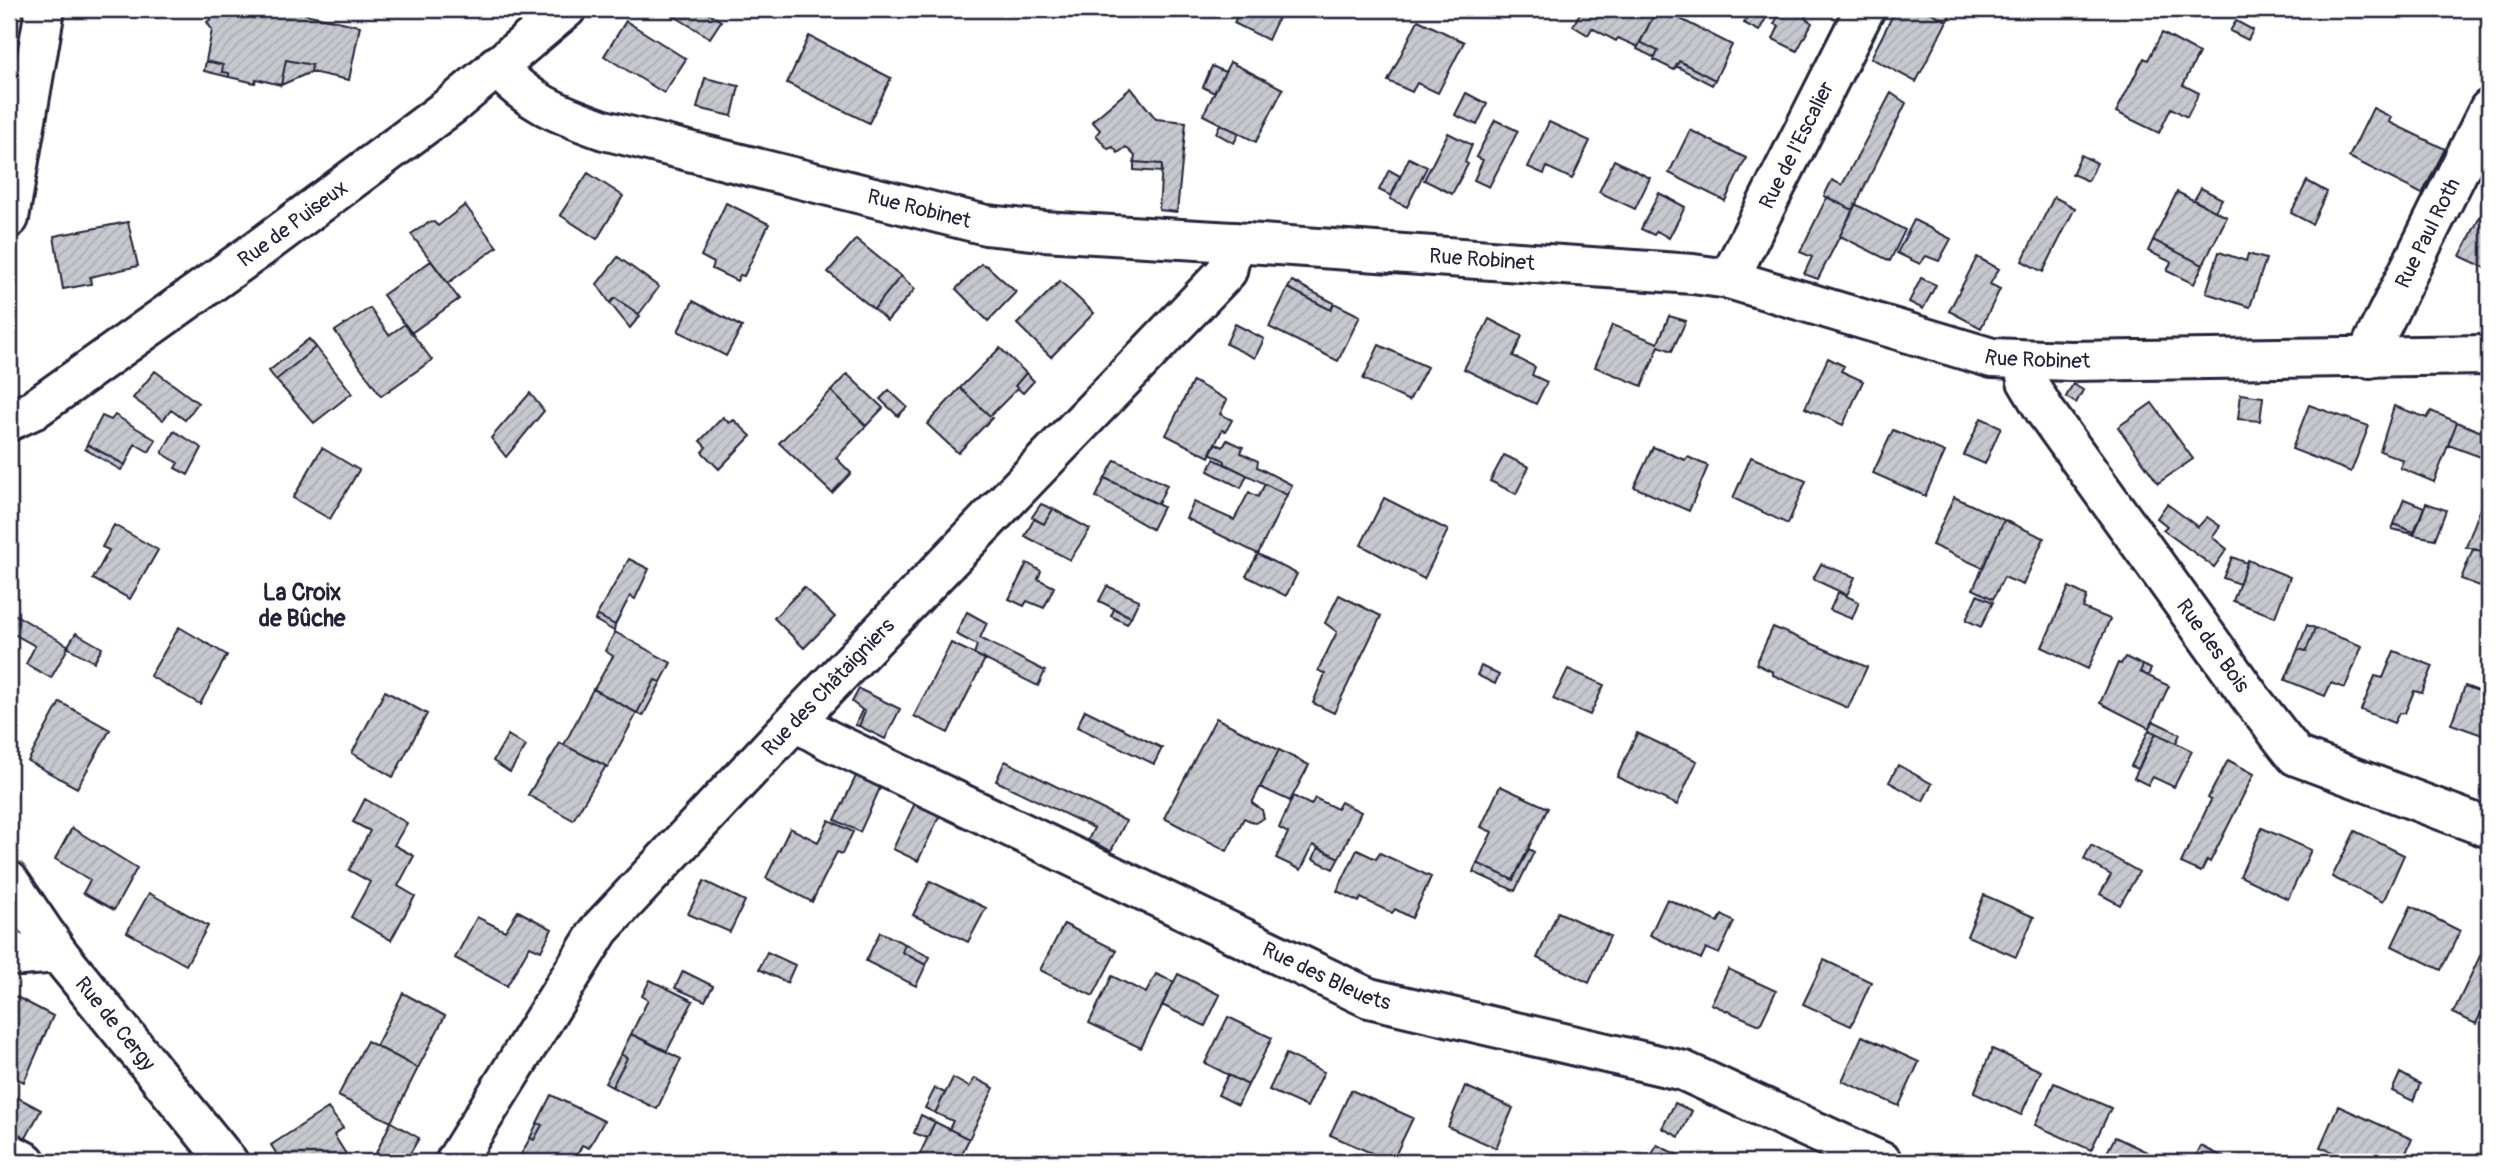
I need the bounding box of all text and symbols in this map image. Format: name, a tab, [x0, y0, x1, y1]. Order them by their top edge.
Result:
street label: Rue de l'Escalier	[1753, 76, 1840, 213]
street label: Rue Paul Roth	[2389, 173, 2466, 293]
street label: Rue de Puiseux	[232, 174, 353, 273]
street label: Rue Robinet	[865, 183, 974, 234]
street label: Rue Robinet	[1428, 242, 1536, 276]
street label: Rue Robinet	[1981, 343, 2091, 375]
district label: La Croix de Bûche	[259, 578, 346, 633]
street label: Rue des Bois	[2171, 593, 2256, 698]
street label: Rue des Châtaigniers	[756, 612, 901, 761]
street label: Rue des Bleuets	[1258, 936, 1394, 1016]
street label: Rue de Cergy	[69, 971, 162, 1076]

